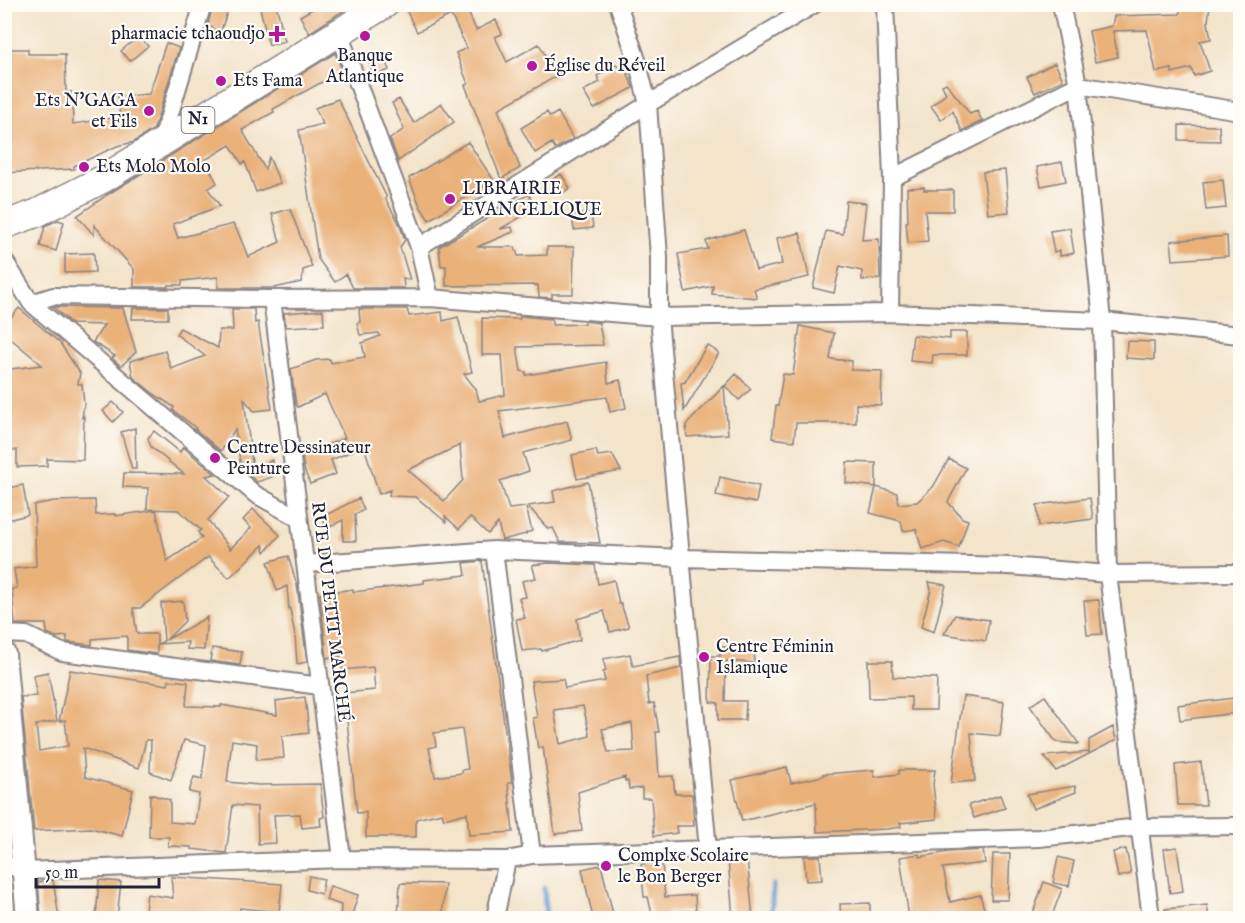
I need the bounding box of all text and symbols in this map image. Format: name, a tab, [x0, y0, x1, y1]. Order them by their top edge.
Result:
place label: pharmacie tchaoudjo	[111, 23, 265, 46]
marker: pharmacie tchaoudjo	[270, 27, 284, 41]
marker: Banque Atlantique	[358, 29, 372, 43]
place label: Banque Atlantique	[325, 45, 404, 89]
place label: Église du Réveil	[544, 53, 665, 78]
marker: Église du Réveil	[525, 59, 539, 73]
place label: Ets Fama	[233, 70, 303, 93]
marker: Ets Fama	[214, 74, 228, 88]
place label: Ets N'GAGA et Fils	[35, 90, 138, 134]
marker: Ets N'GAGA et Fils	[142, 104, 156, 118]
road number: N1	[182, 107, 214, 133]
place label: Ets Molo Molo	[96, 156, 211, 179]
marker: Ets Molo Molo	[77, 160, 91, 174]
place label: LIBRAIRIE EVANGELIQUE	[462, 178, 602, 222]
marker: LIBRAIRIE EVANGELIQUE	[443, 192, 457, 206]
place label: Centre Dessinateur Peinture	[227, 437, 371, 481]
marker: Centre Dessinateur Peinture	[208, 451, 222, 465]
street label: RUE DU PETIT MARCHÉ	[305, 500, 357, 724]
place label: Centre Féminin Islamique	[716, 636, 834, 680]
marker: Centre Féminin Islamique	[697, 650, 711, 664]
place label: Complxe Scolaire le Bon Berger	[618, 845, 749, 889]
scale bar	[36, 851, 159, 889]
marker: Complxe Scolaire le Bon Berger	[599, 859, 613, 873]
text: 50 m	[45, 862, 78, 885]

